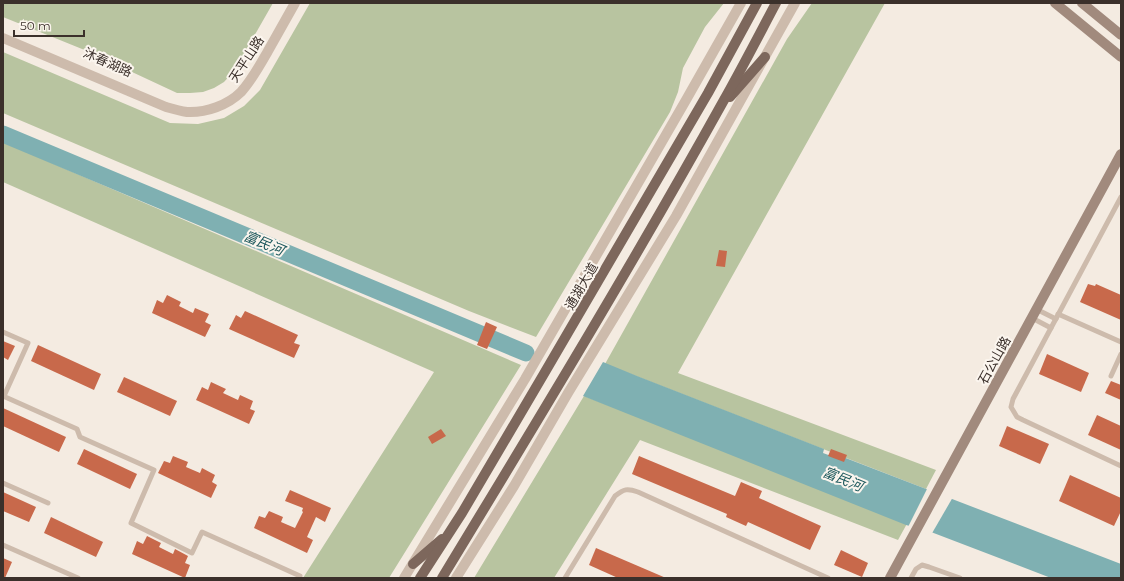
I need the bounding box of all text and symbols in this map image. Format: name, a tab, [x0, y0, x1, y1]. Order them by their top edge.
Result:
scale bar	[14, 12, 84, 38]
text: 50 m	[20, 18, 51, 33]
street label: 天平山路	[225, 33, 267, 85]
street label: 沐春湖路	[81, 44, 135, 80]
water label: 富民河	[241, 227, 290, 261]
street label: 通湖大道	[561, 259, 601, 313]
street label: 石公山路	[974, 333, 1014, 387]
water label: 富民河	[820, 463, 869, 496]

